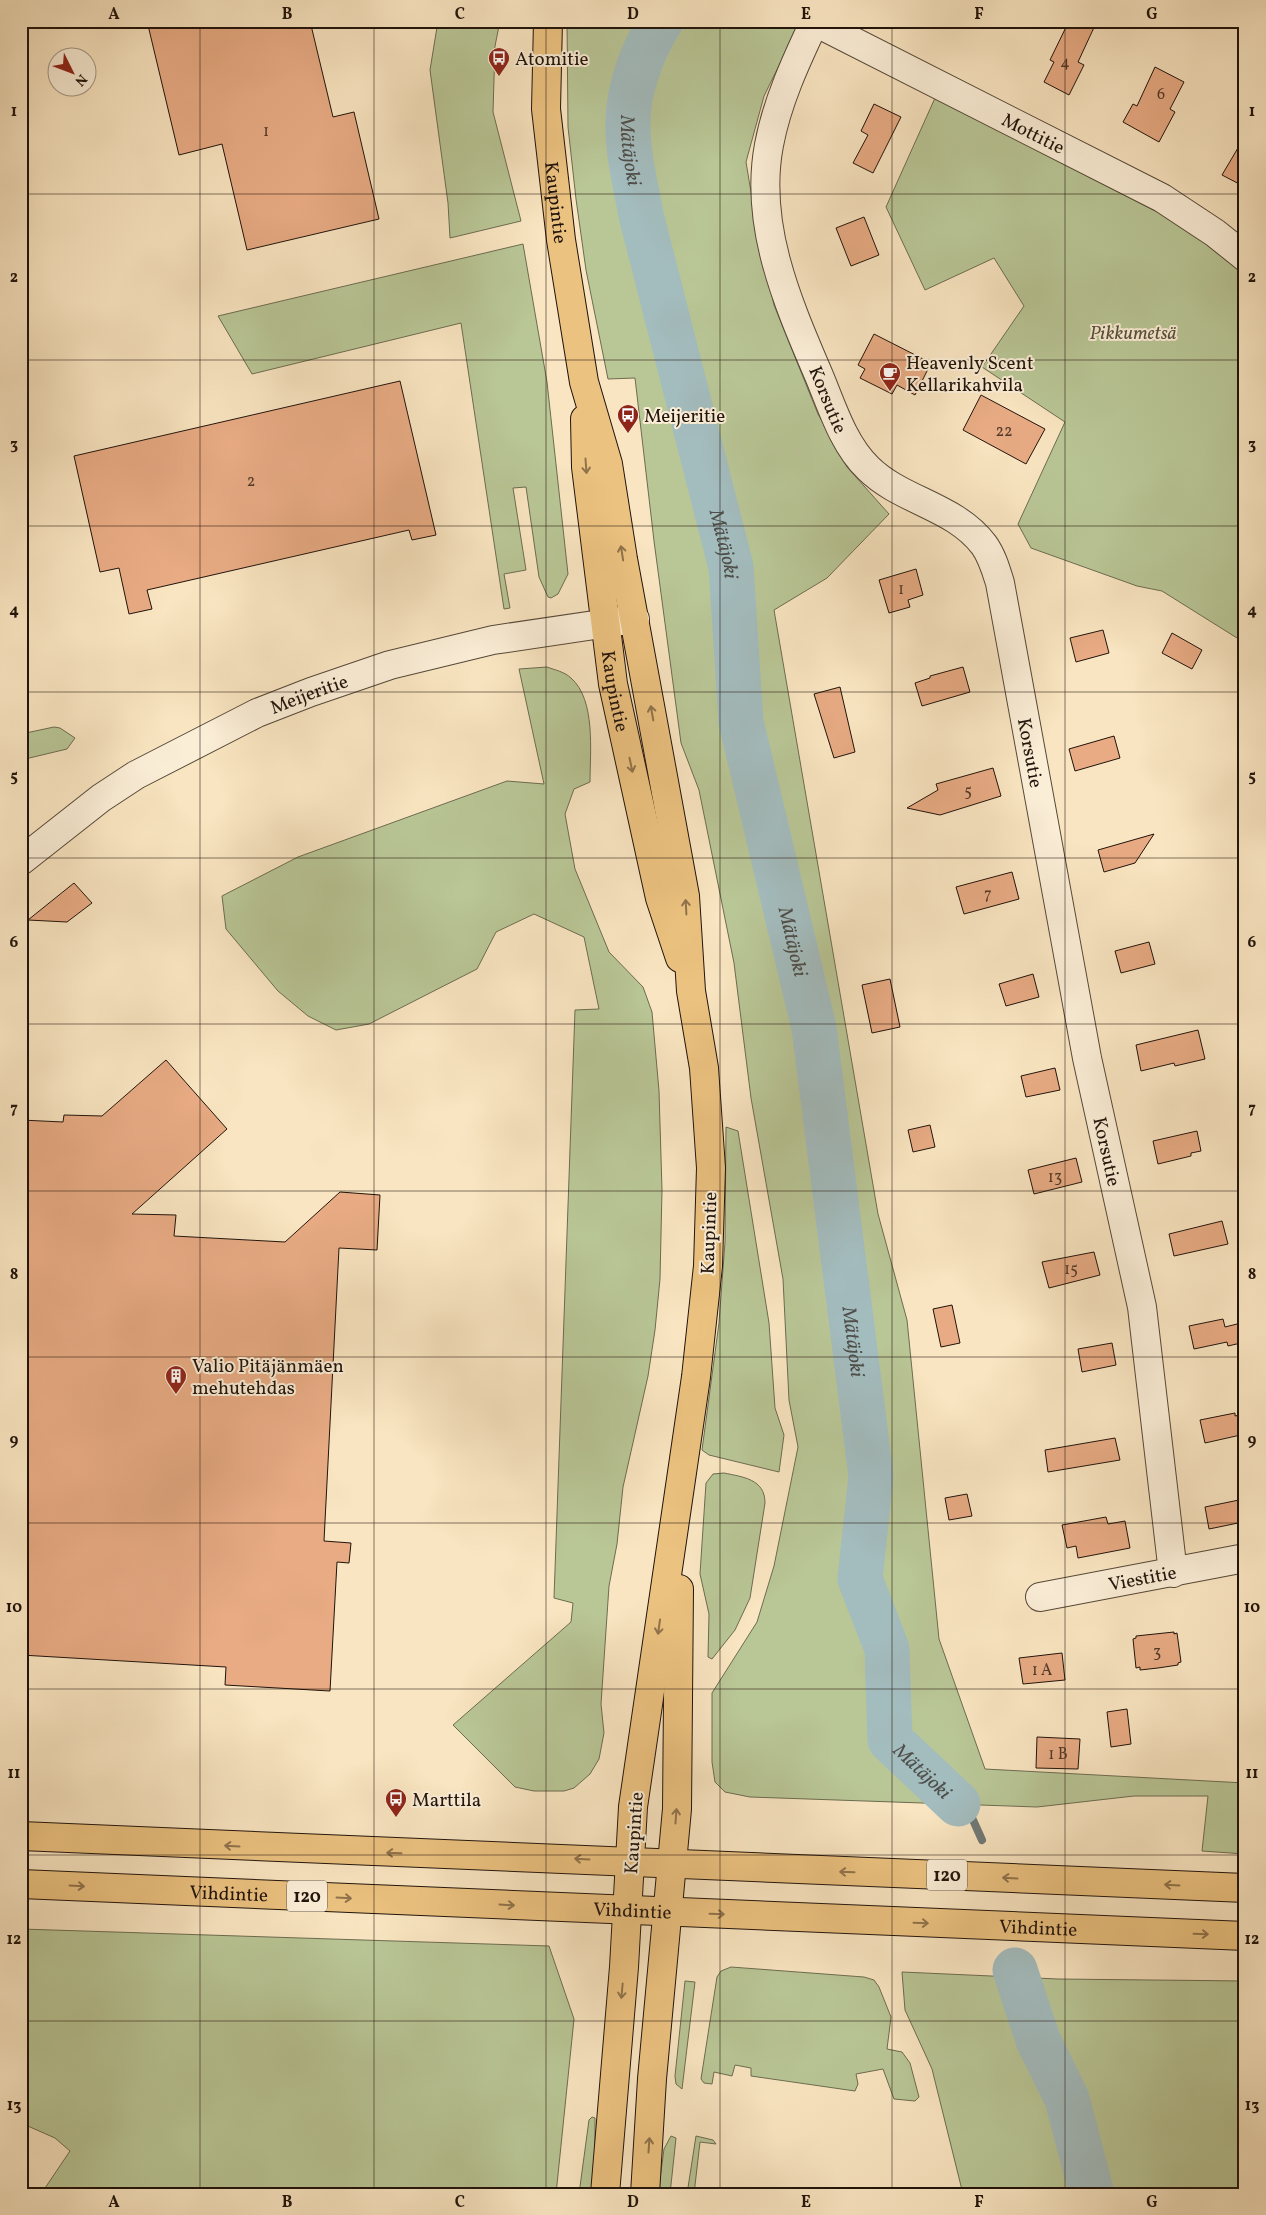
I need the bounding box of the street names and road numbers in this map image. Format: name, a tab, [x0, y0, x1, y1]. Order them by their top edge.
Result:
street label: Mottitie	[997, 108, 1069, 162]
street label: Kaupintie	[537, 160, 572, 245]
street label: Korsutie	[801, 362, 852, 438]
street label: Kaupintie	[594, 649, 634, 735]
street label: Meijeritie	[267, 669, 352, 722]
street label: Korsutie	[1010, 716, 1048, 790]
street label: Korsutie	[1085, 1115, 1126, 1189]
street label: Kaupintie	[696, 1191, 724, 1275]
street label: Viestitie	[1106, 1560, 1179, 1599]
street label: Kaupintie	[619, 1791, 651, 1875]
road number: 120	[927, 1860, 967, 1890]
street label: Vihdintie	[189, 1880, 268, 1909]
road number: 120	[287, 1880, 327, 1912]
street label: Vihdintie	[593, 1897, 672, 1927]
street label: Vihdintie	[998, 1915, 1078, 1944]

